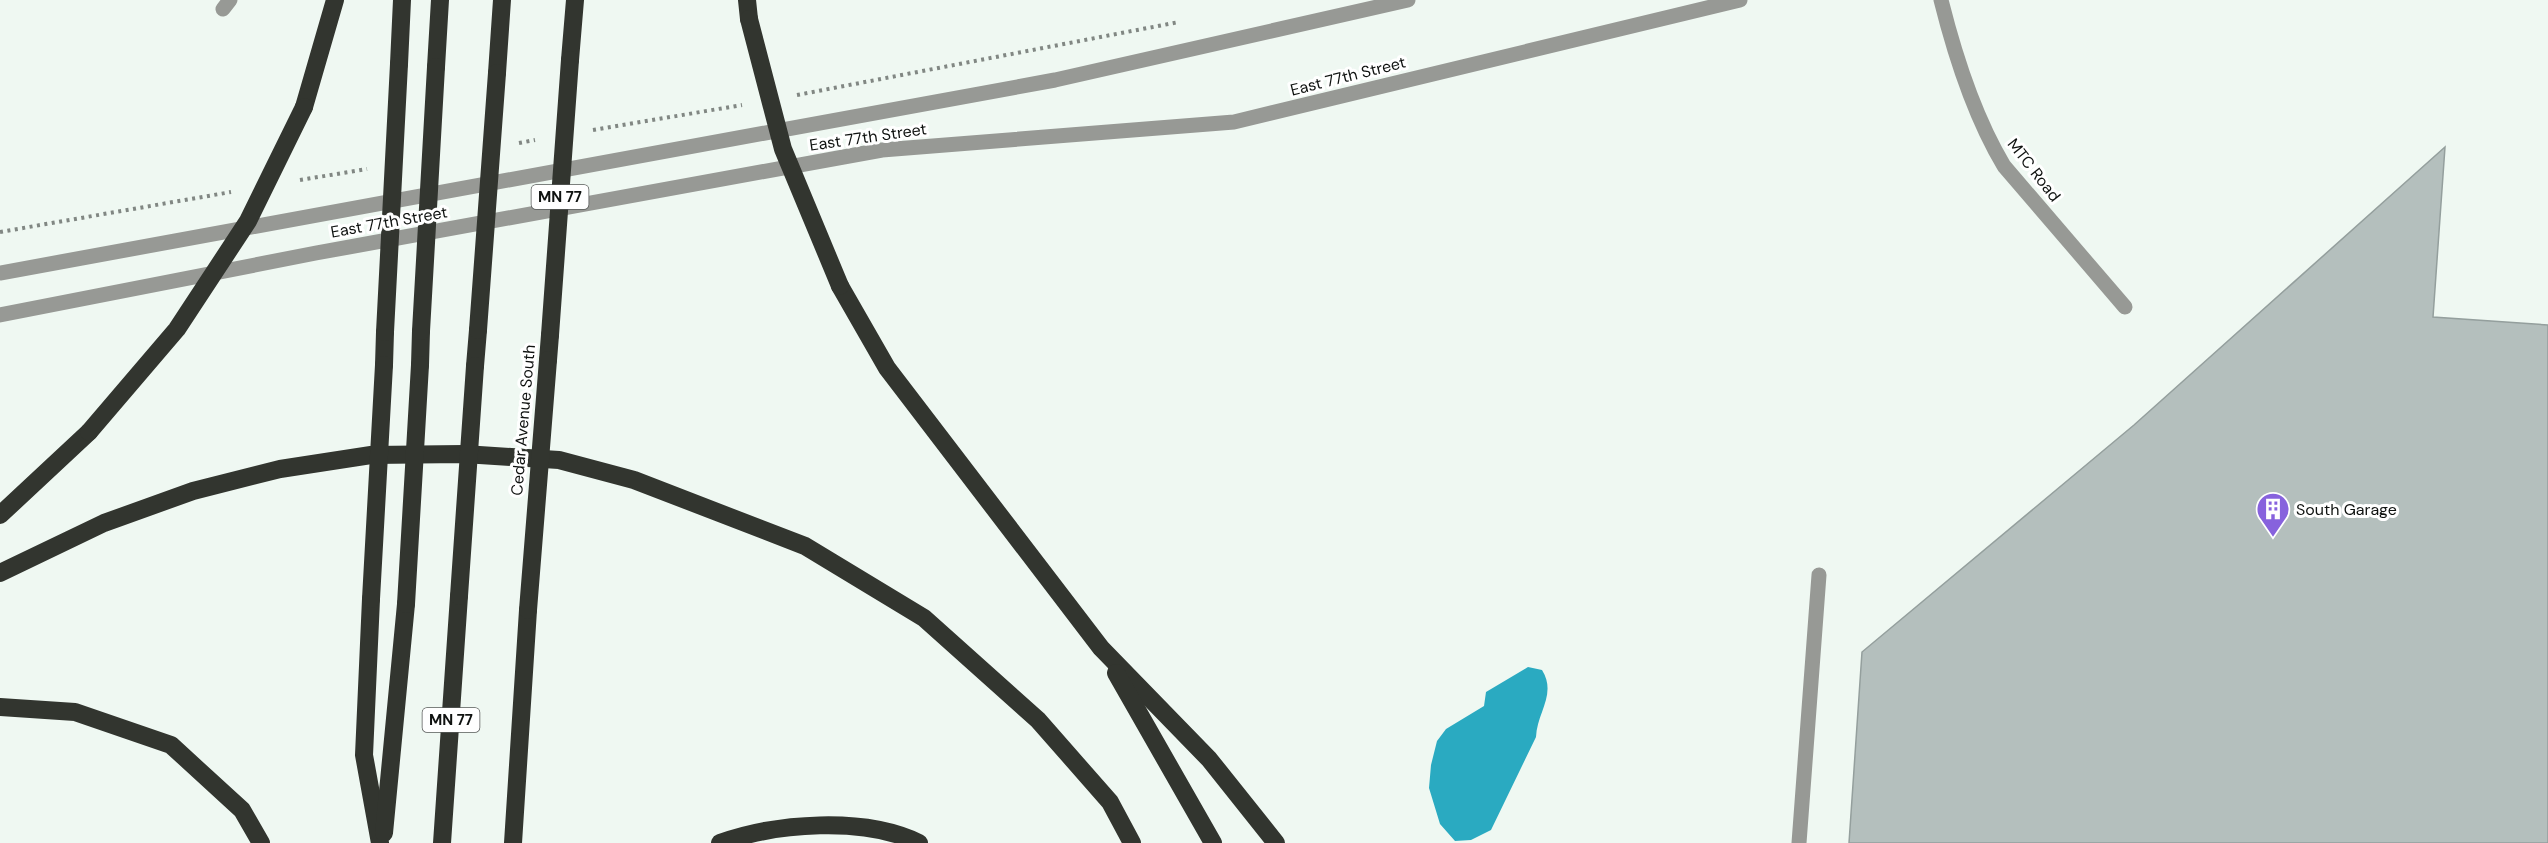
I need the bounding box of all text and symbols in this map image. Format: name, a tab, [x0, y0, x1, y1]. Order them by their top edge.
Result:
street label: East 77th Street	[1288, 52, 1408, 100]
street label: East 77th Street	[808, 118, 928, 156]
street label: MTC Road	[2003, 134, 2065, 206]
road number: MN 77	[532, 185, 588, 209]
street label: East 77th Street	[329, 201, 449, 243]
street label: Cedar Avenue South	[506, 344, 540, 496]
building icon: South Garage	[2255, 491, 2291, 538]
place label: South Garage	[2296, 499, 2397, 520]
road number: MN 77	[422, 708, 480, 732]

